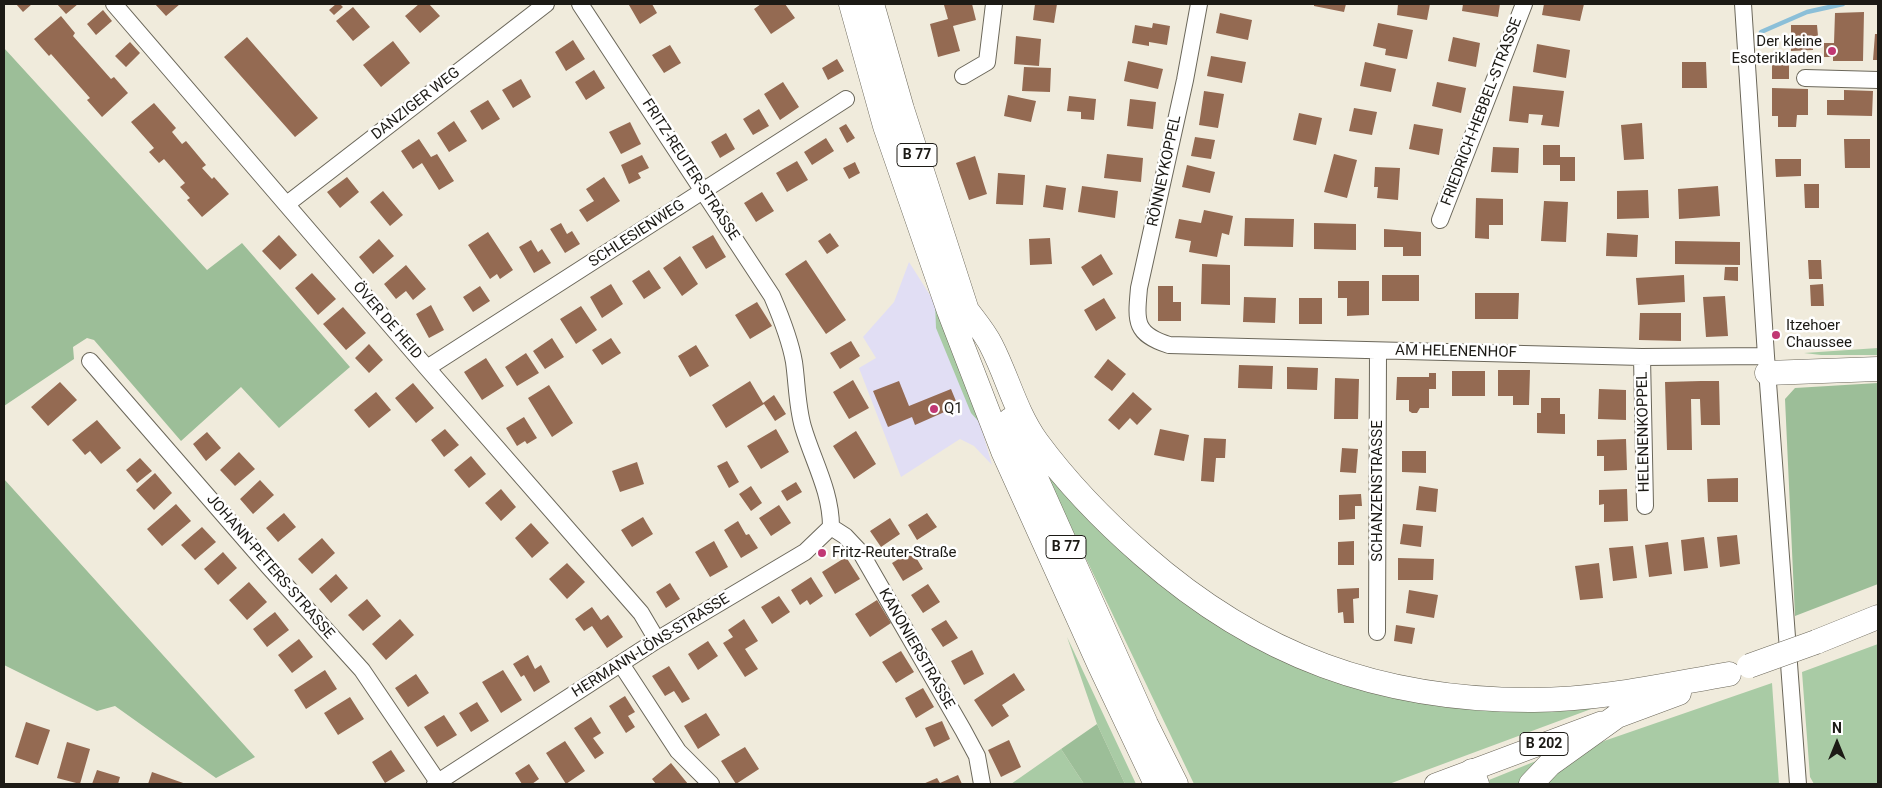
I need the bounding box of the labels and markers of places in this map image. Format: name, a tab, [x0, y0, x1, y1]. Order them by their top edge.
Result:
place label: Der kleine Esoterikladen	[1731, 33, 1822, 68]
marker: Der kleine Esoterikladen	[1826, 45, 1838, 57]
place label: Itzehoer Chaussee	[1786, 317, 1852, 352]
marker: Itzehoer Chaussee	[1770, 329, 1782, 341]
place label: Q1	[944, 400, 963, 418]
marker: Q1	[928, 403, 940, 415]
place label: Fritz-Reuter-Straße	[832, 544, 957, 562]
marker: Fritz-Reuter-Straße	[816, 547, 828, 559]

